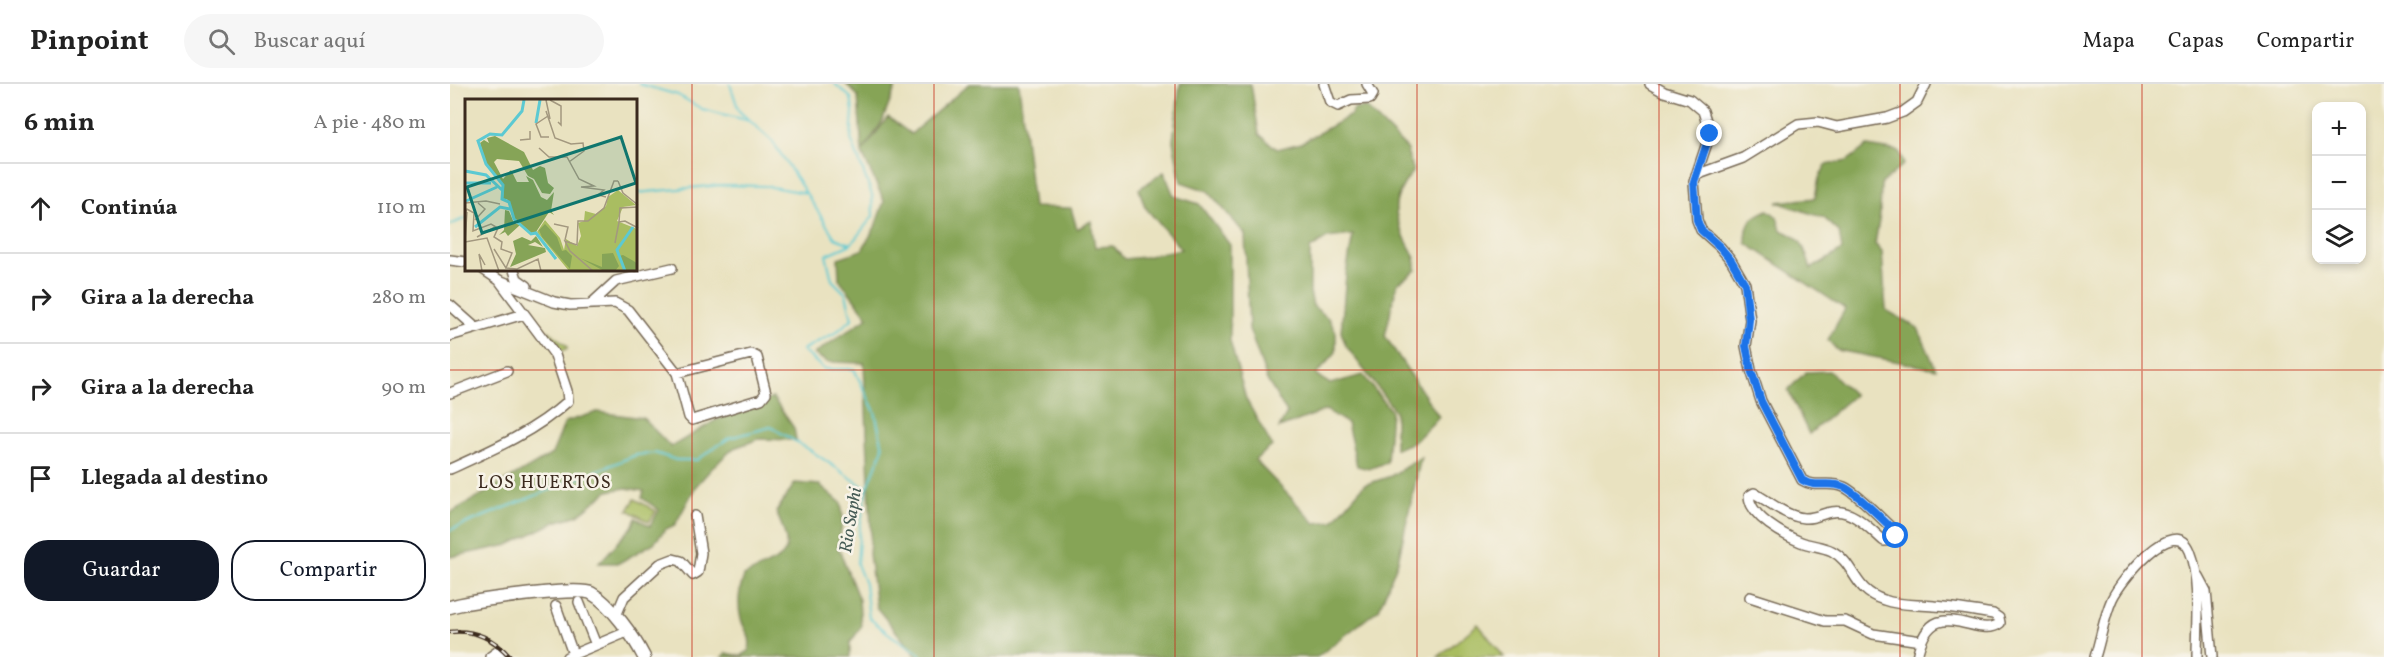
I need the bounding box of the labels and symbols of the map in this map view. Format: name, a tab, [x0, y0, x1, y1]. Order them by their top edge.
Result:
inset map	[465, 99, 638, 272]
route end	[1696, 120, 1722, 146]
district label: LOS HUERTOS	[478, 471, 612, 496]
water label: Rio Saphi	[834, 485, 869, 555]
route start	[1882, 522, 1908, 548]

